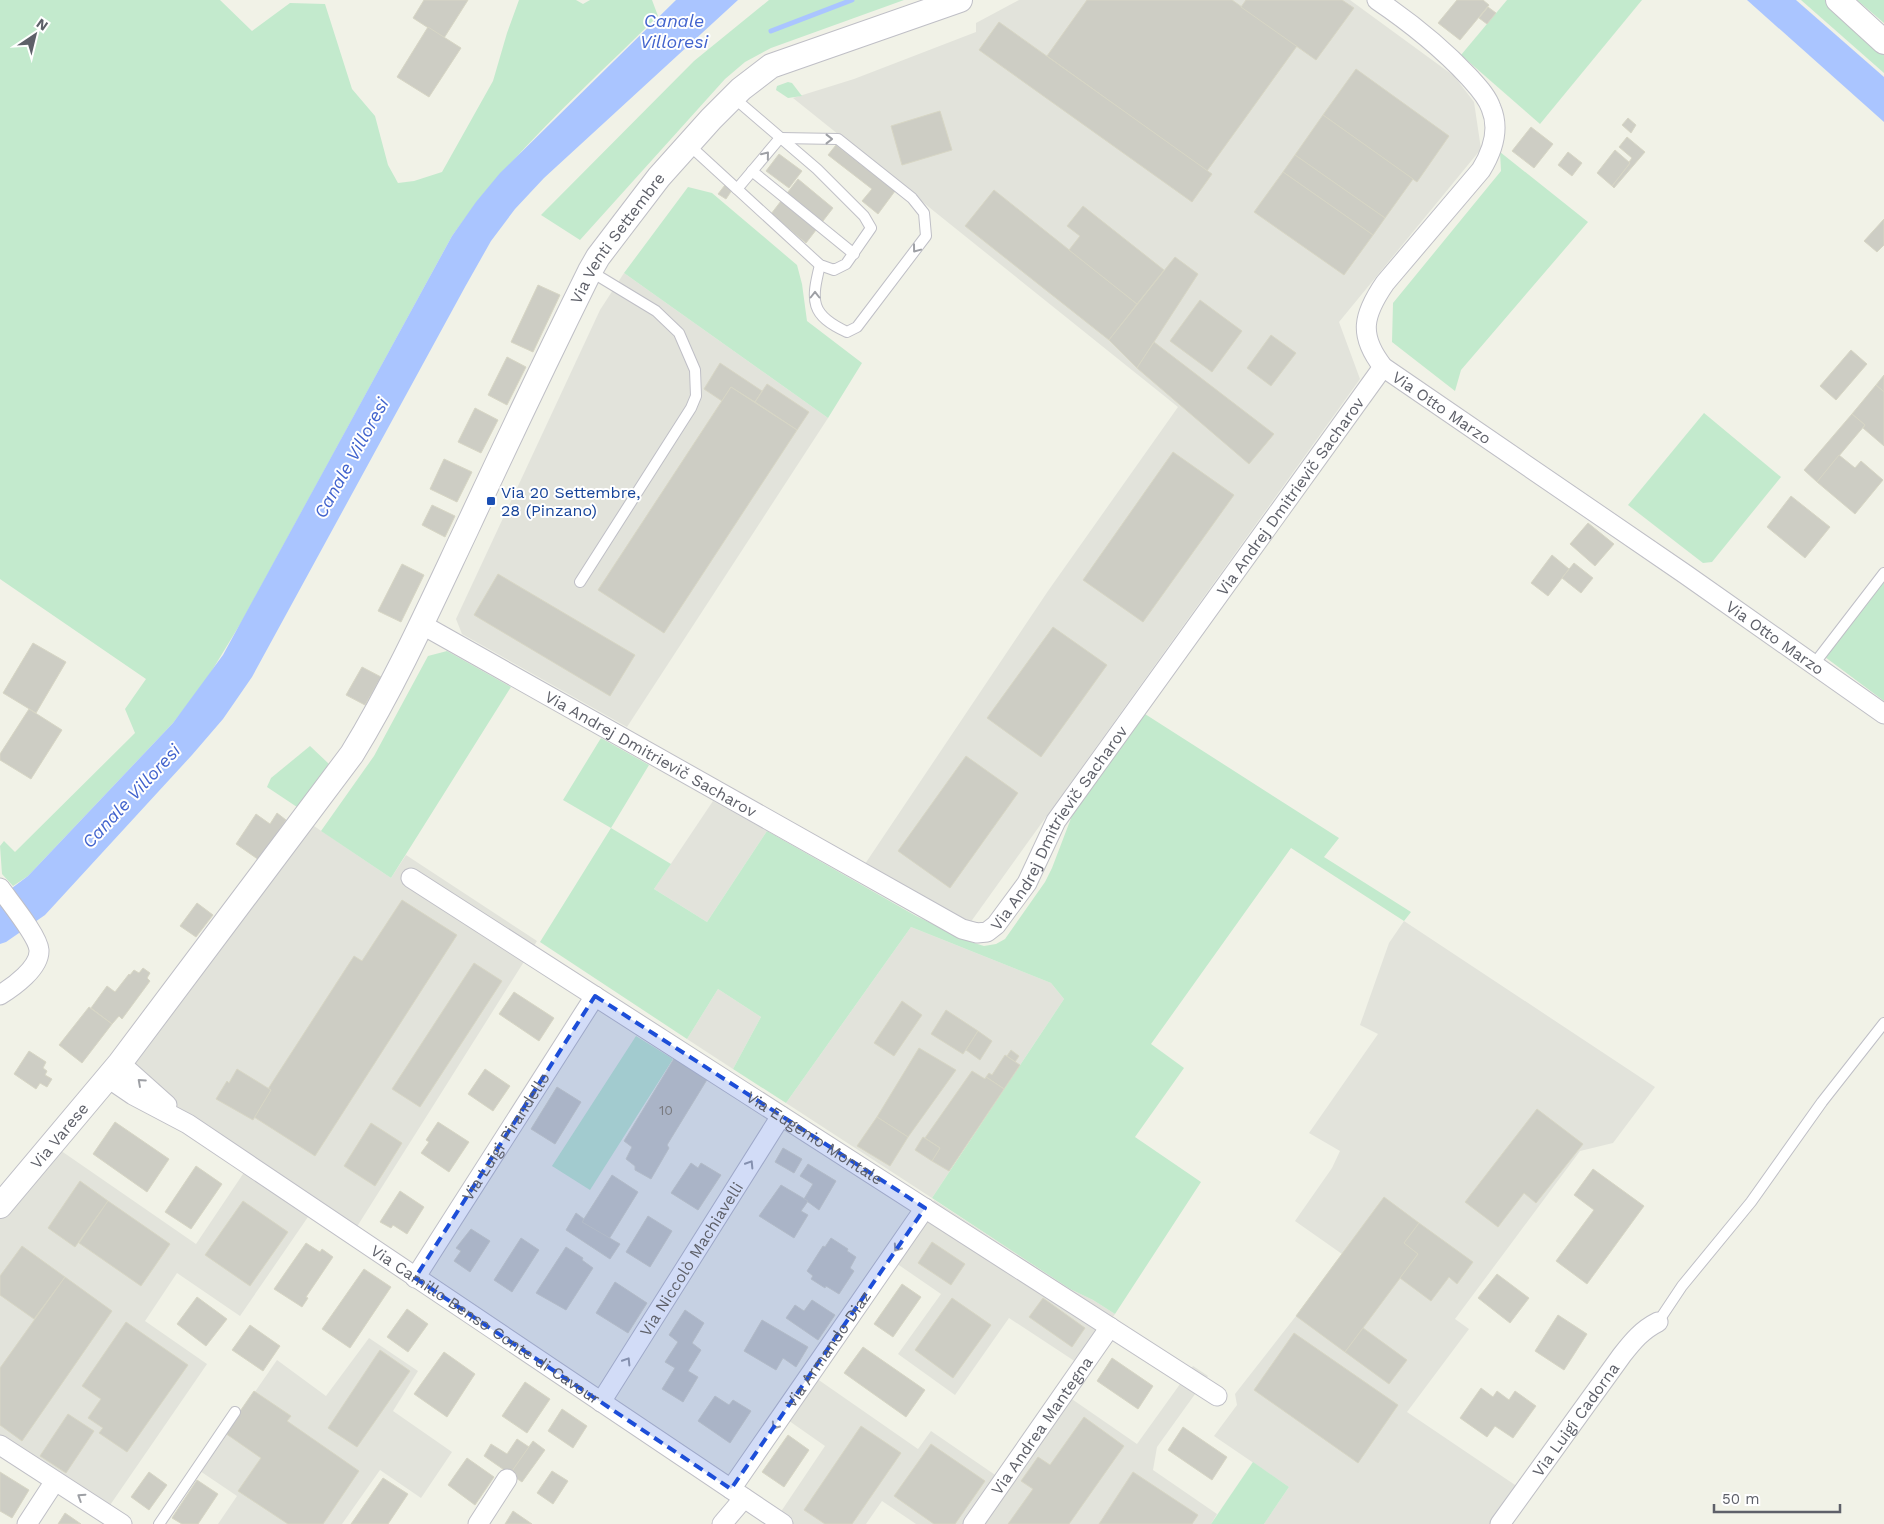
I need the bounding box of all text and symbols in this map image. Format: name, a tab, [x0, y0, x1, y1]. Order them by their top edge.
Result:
north arrow	[10, 10, 60, 60]
water label: Canale Villoresi	[640, 10, 709, 52]
text: N	[34, 15, 51, 34]
one-way arrow	[825, 134, 833, 144]
one-way arrow	[761, 151, 770, 160]
street label: Via Venti Settembre	[566, 169, 668, 307]
one-way arrow	[914, 243, 922, 252]
one-way arrow	[810, 291, 820, 298]
street label: Via Otto Marzo	[1389, 367, 1495, 448]
water label: Canale Villoresi	[309, 393, 393, 522]
street label: Via Andrej Dmitrievič Sacharov	[1212, 393, 1368, 599]
place label: Via 20 Settembre, 28 (Pinzano)	[501, 483, 640, 520]
marker: Via 20 Settembre, 28 (Pinzano)	[485, 495, 497, 507]
street label: Via Otto Marzo	[1722, 596, 1828, 678]
street label: Via Andrej Dmitrievič Sacharov	[542, 686, 761, 821]
street label: Via Andrej Dmitrievič Sacharov	[986, 721, 1131, 934]
water label: Canale Villoresi	[78, 739, 185, 852]
street label: Via Luigi Pirandello	[457, 1069, 553, 1204]
one-way arrow	[137, 1079, 146, 1088]
street label: Via Eugenio Montale	[743, 1087, 887, 1188]
street label: Via Varese	[26, 1099, 92, 1172]
house number: 10	[659, 1102, 673, 1118]
one-way arrow	[744, 1160, 754, 1169]
street label: Via Niccolò Machiavelli	[635, 1178, 747, 1340]
street label: Via Camillo Benso Conte di Cavour	[367, 1240, 604, 1408]
one-way arrow	[894, 1243, 903, 1252]
street label: Via Armando Diaz	[781, 1287, 875, 1411]
street label: Via Andrea Mantegna	[987, 1353, 1096, 1498]
one-way arrow	[621, 1357, 630, 1366]
street label: Via Luigi Cadorna	[1528, 1359, 1623, 1480]
one-way arrow	[772, 1420, 781, 1429]
scale bar	[1714, 1482, 1840, 1514]
text: 50 m	[1722, 1490, 1759, 1508]
one-way arrow	[77, 1494, 86, 1504]

